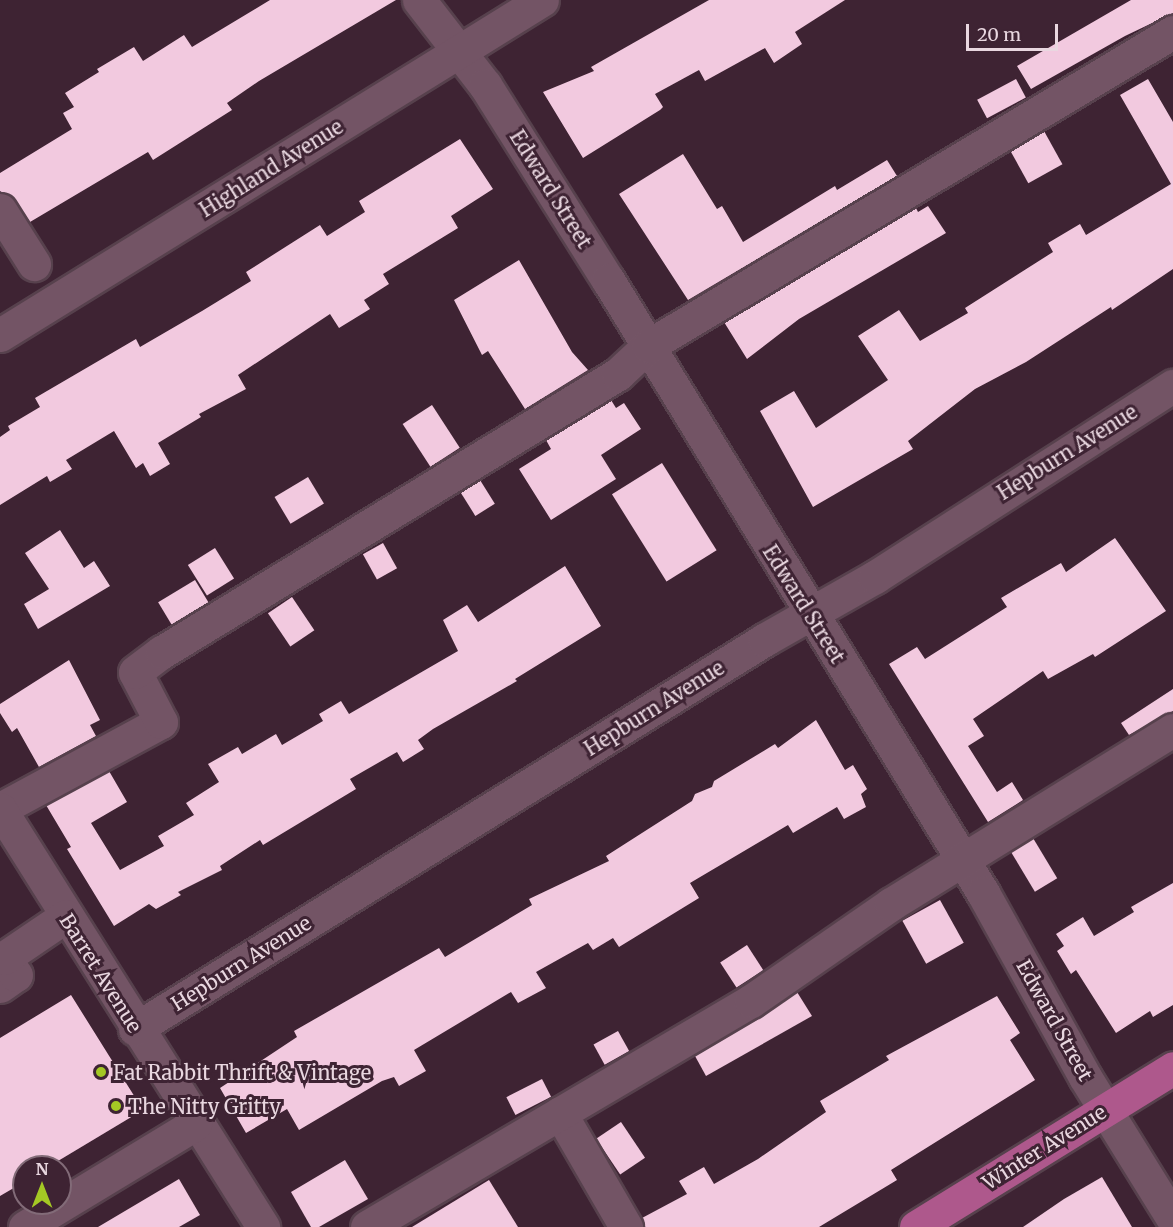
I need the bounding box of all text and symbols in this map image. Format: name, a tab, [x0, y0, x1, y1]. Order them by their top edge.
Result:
scale bar	[969, 12, 1060, 50]
text: 20 m	[977, 23, 1021, 46]
street label: Highland Avenue	[195, 114, 347, 222]
street label: Edward Street	[505, 125, 597, 253]
street label: Hepburn Avenue	[993, 399, 1141, 505]
street label: Edward Street	[758, 540, 850, 668]
street label: Hepburn Avenue	[580, 655, 728, 761]
street label: Barret Avenue	[55, 909, 147, 1037]
street label: Hepburn Avenue	[167, 910, 315, 1016]
street label: Edward Street	[1012, 955, 1098, 1085]
place label: Fat Rabbit Thrift & Vintage	[113, 1060, 371, 1084]
marker: Fat Rabbit Thrift & Vintage	[94, 1065, 108, 1079]
place label: The Nitty Gritty	[128, 1094, 281, 1118]
marker: The Nitty Gritty	[109, 1099, 123, 1113]
street label: Winter Avenue	[978, 1099, 1110, 1195]
north arrow	[12, 1155, 72, 1215]
text: N	[36, 1159, 48, 1179]

